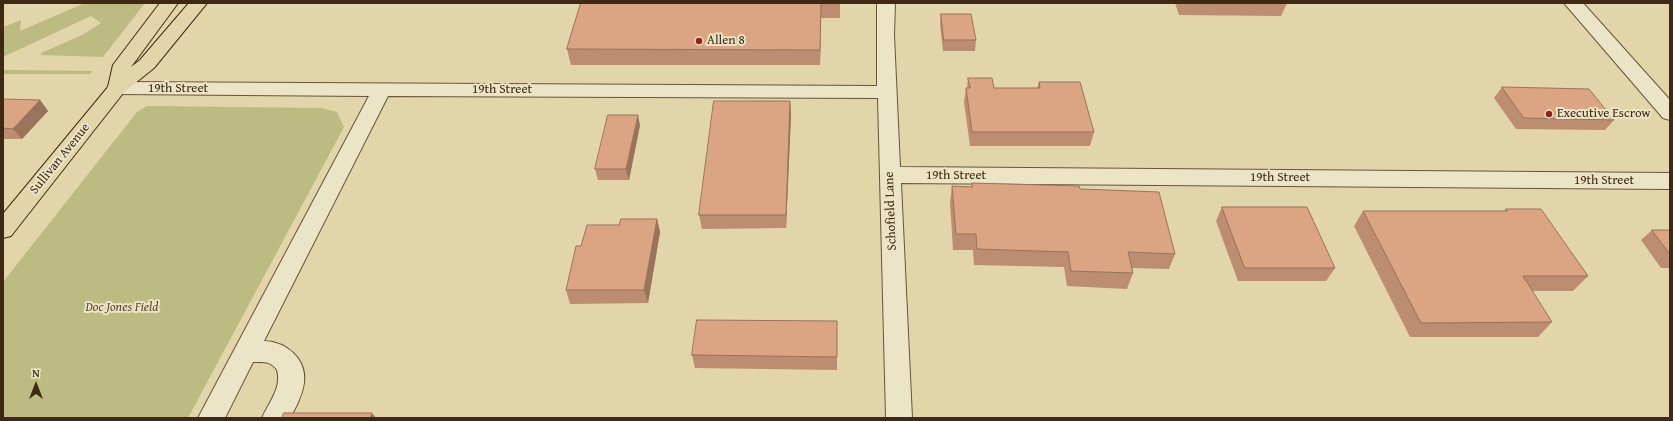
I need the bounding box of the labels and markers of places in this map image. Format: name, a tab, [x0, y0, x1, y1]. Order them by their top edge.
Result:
place label: Allen 8	[707, 33, 745, 49]
marker: Allen 8	[694, 36, 704, 46]
place label: Executive Escrow	[1557, 106, 1651, 122]
marker: Executive Escrow	[1544, 109, 1554, 119]

